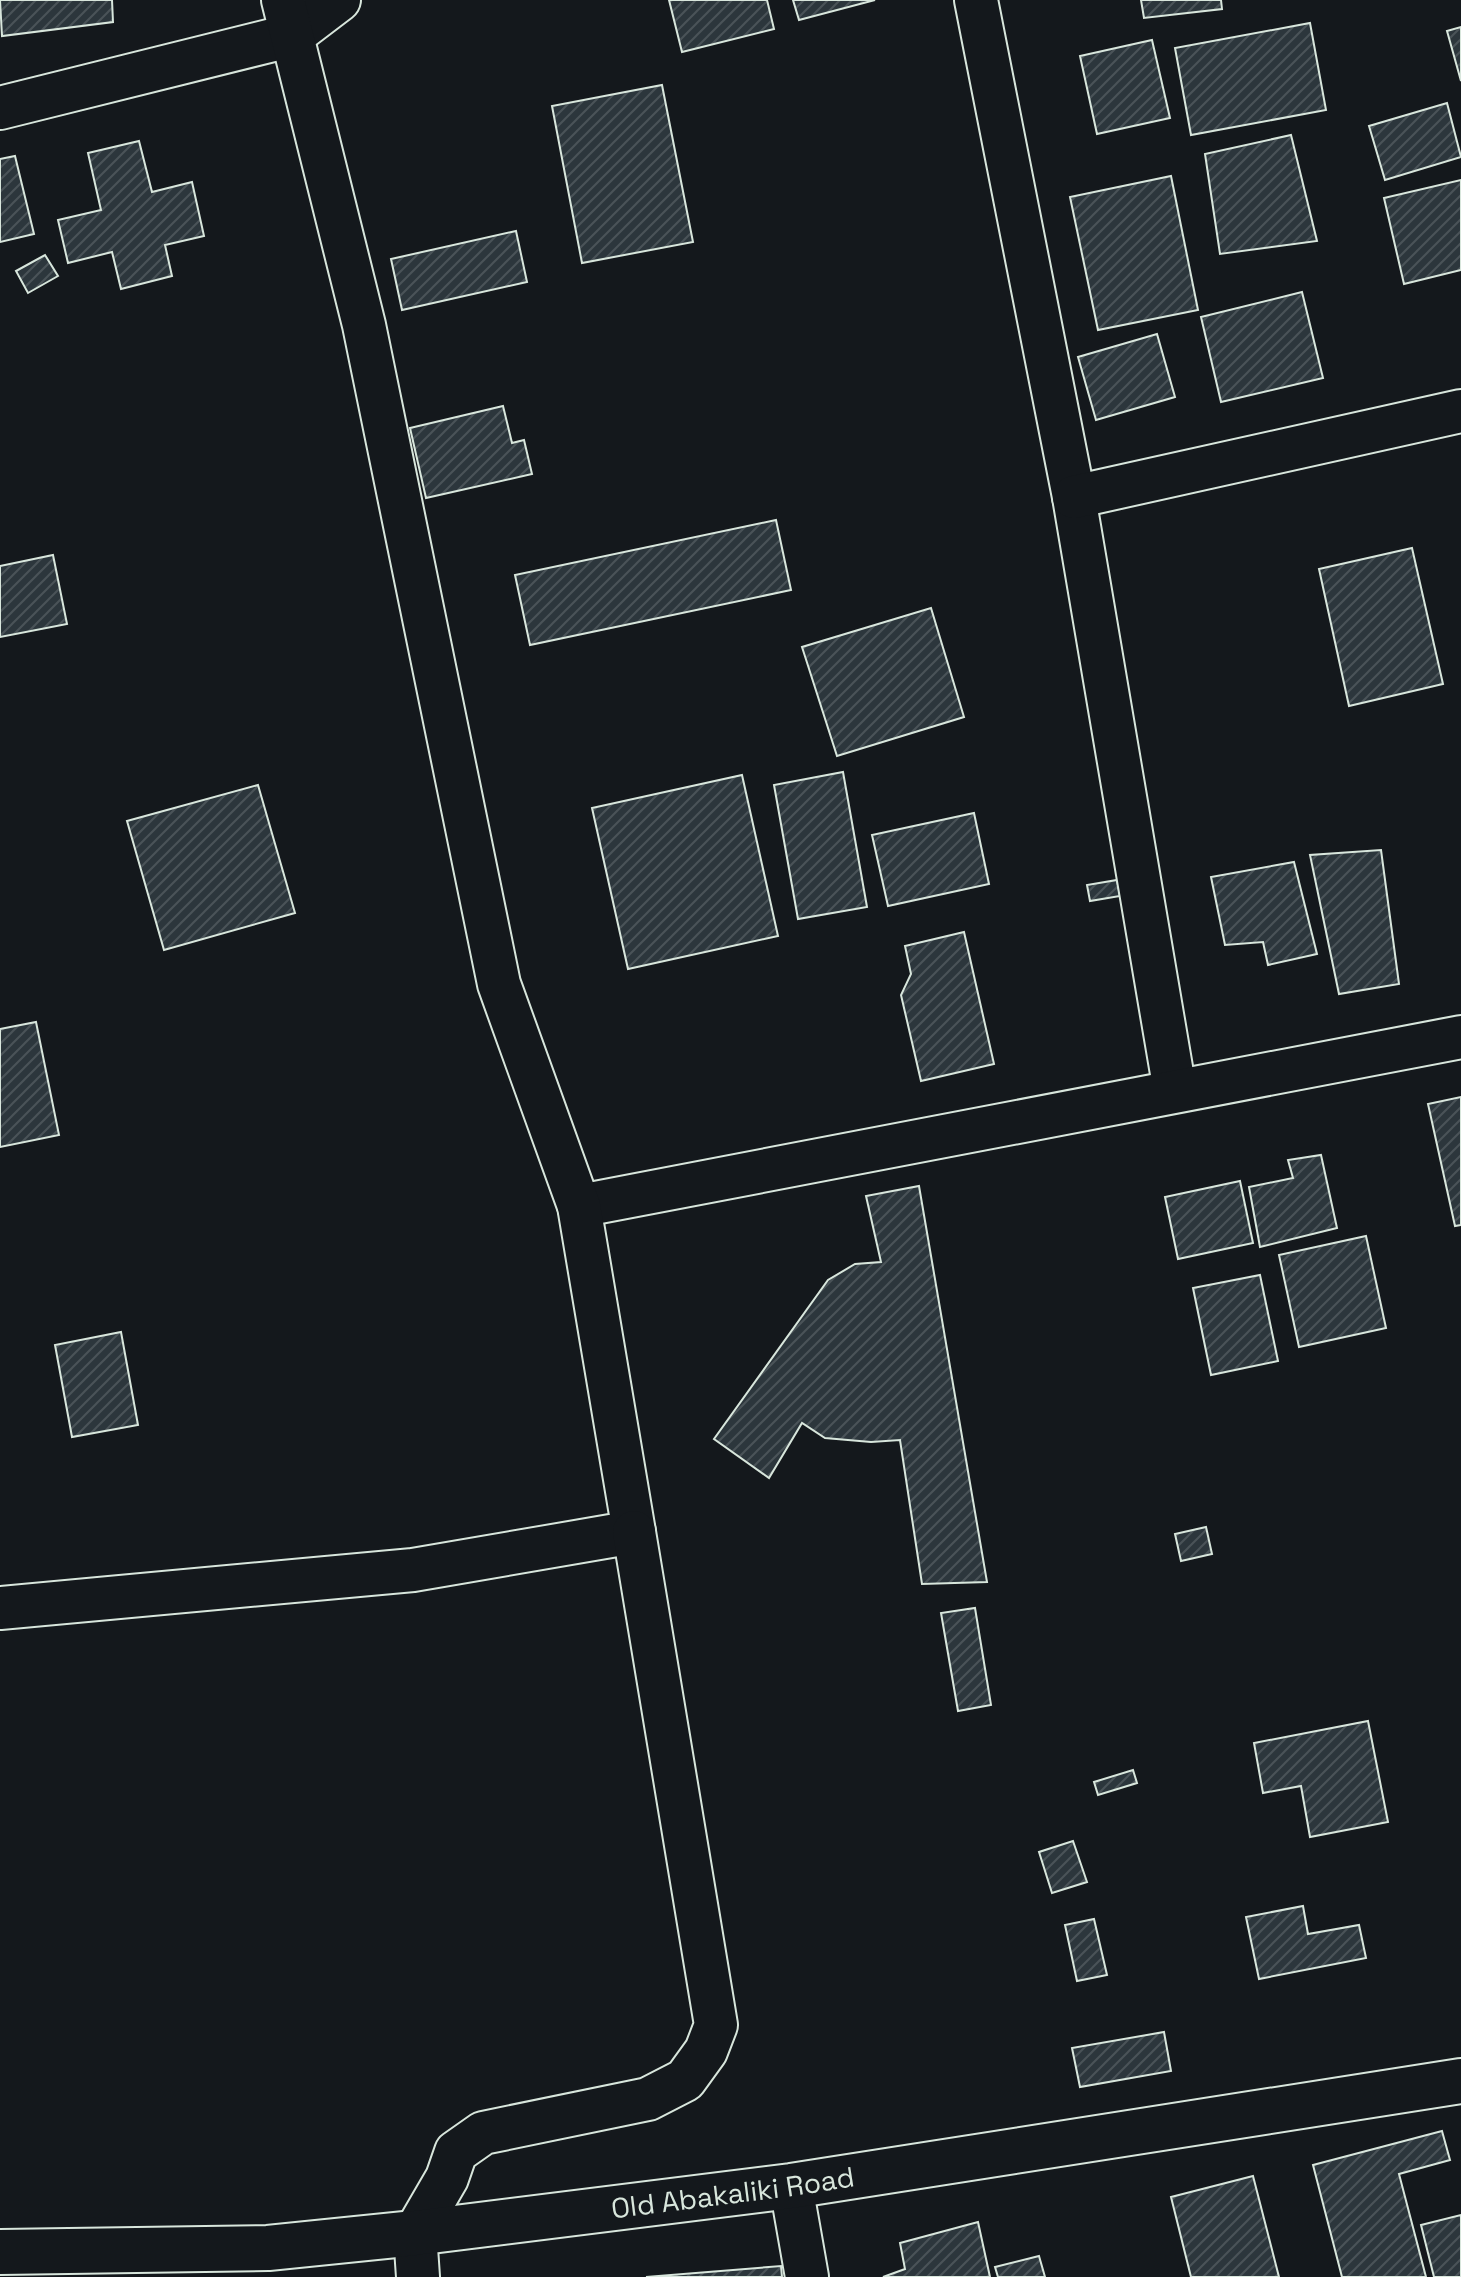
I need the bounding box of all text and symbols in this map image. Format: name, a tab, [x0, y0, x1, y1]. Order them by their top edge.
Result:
street label: Old Abakaliki Road	[609, 2158, 857, 2226]

